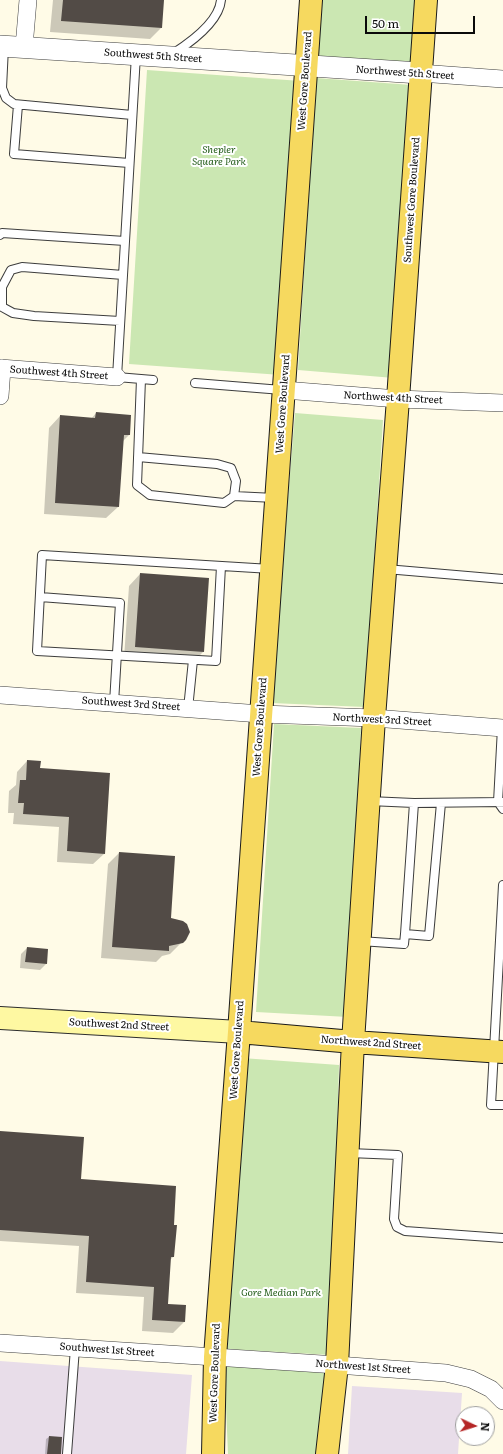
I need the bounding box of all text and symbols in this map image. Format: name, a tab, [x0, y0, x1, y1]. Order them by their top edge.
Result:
scale bar	[367, 8, 477, 34]
text: 50 m	[372, 14, 399, 32]
street label: West Gore Boulevard	[296, 31, 314, 131]
street label: Southwest 5th Street	[103, 47, 203, 65]
street label: Northwest 5th Street	[355, 64, 455, 82]
street label: Southwest Gore Boulevard	[402, 137, 422, 263]
park label: Shepler Square Park	[192, 144, 246, 168]
street label: West Gore Boulevard	[274, 354, 292, 454]
street label: Southwest 4th Street	[9, 364, 109, 382]
street label: Northwest 4th Street	[343, 389, 443, 407]
street label: West Gore Boulevard	[251, 677, 269, 777]
street label: Southwest 3rd Street	[81, 695, 181, 713]
street label: Northwest 3rd Street	[332, 711, 432, 729]
street label: West Gore Boulevard	[228, 1000, 246, 1100]
street label: Southwest 2nd Street	[69, 1016, 169, 1034]
street label: Northwest 2nd Street	[320, 1033, 422, 1053]
park label: Gore Median Park	[241, 1287, 321, 1299]
street label: West Gore Boulevard	[207, 1323, 223, 1423]
street label: Southwest 1st Street	[59, 1341, 155, 1359]
street label: Northwest 1st Street	[315, 1358, 411, 1376]
north arrow	[455, 1406, 495, 1446]
text: N	[478, 1422, 494, 1432]

